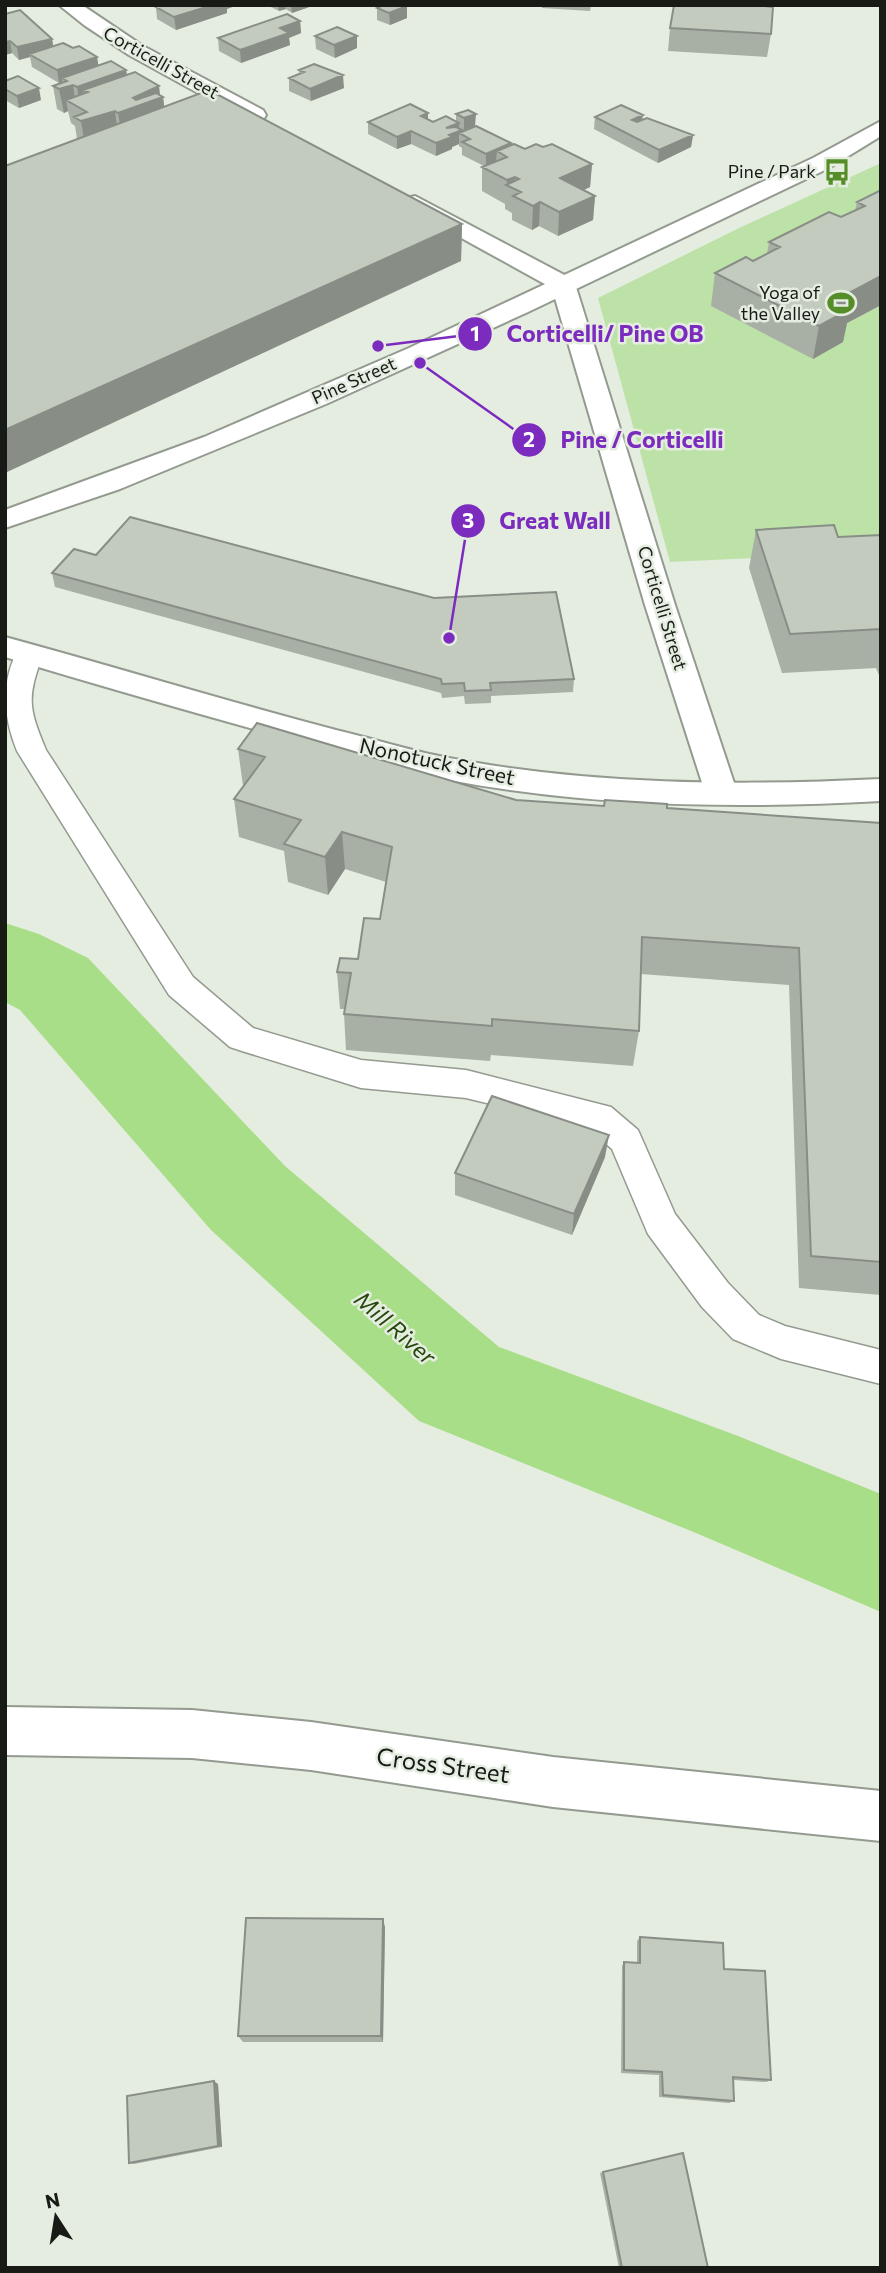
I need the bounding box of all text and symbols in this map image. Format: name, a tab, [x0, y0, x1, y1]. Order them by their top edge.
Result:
street label: Corticelli Street	[100, 21, 223, 103]
bus stop icon: Pine / Park	[822, 157, 852, 187]
place label: Pine / Park	[728, 160, 816, 182]
place label: Yoga of the Valley	[741, 281, 821, 324]
sports icon: Yoga of the Valley	[826, 288, 856, 318]
callout: Corticelli/ Pine OB	[457, 312, 717, 356]
text: Corticelli/ Pine OB	[506, 319, 704, 347]
text: 1	[470, 320, 480, 345]
street label: Pine Street	[308, 352, 399, 408]
callout: Pine / Corticelli	[511, 418, 738, 462]
text: Pine / Corticelli	[560, 425, 724, 453]
text: 2	[523, 426, 535, 451]
callout: Great Wall	[450, 499, 625, 543]
text: Great Wall	[499, 506, 611, 534]
text: 3	[462, 507, 474, 532]
street label: Corticelli Street	[634, 543, 692, 673]
street label: Nonotuck Street	[357, 732, 517, 789]
water label: Mill River	[349, 1284, 443, 1371]
street label: Cross Street	[375, 1741, 512, 1788]
north arrow	[21, 2182, 91, 2252]
text: N	[43, 2187, 62, 2213]

